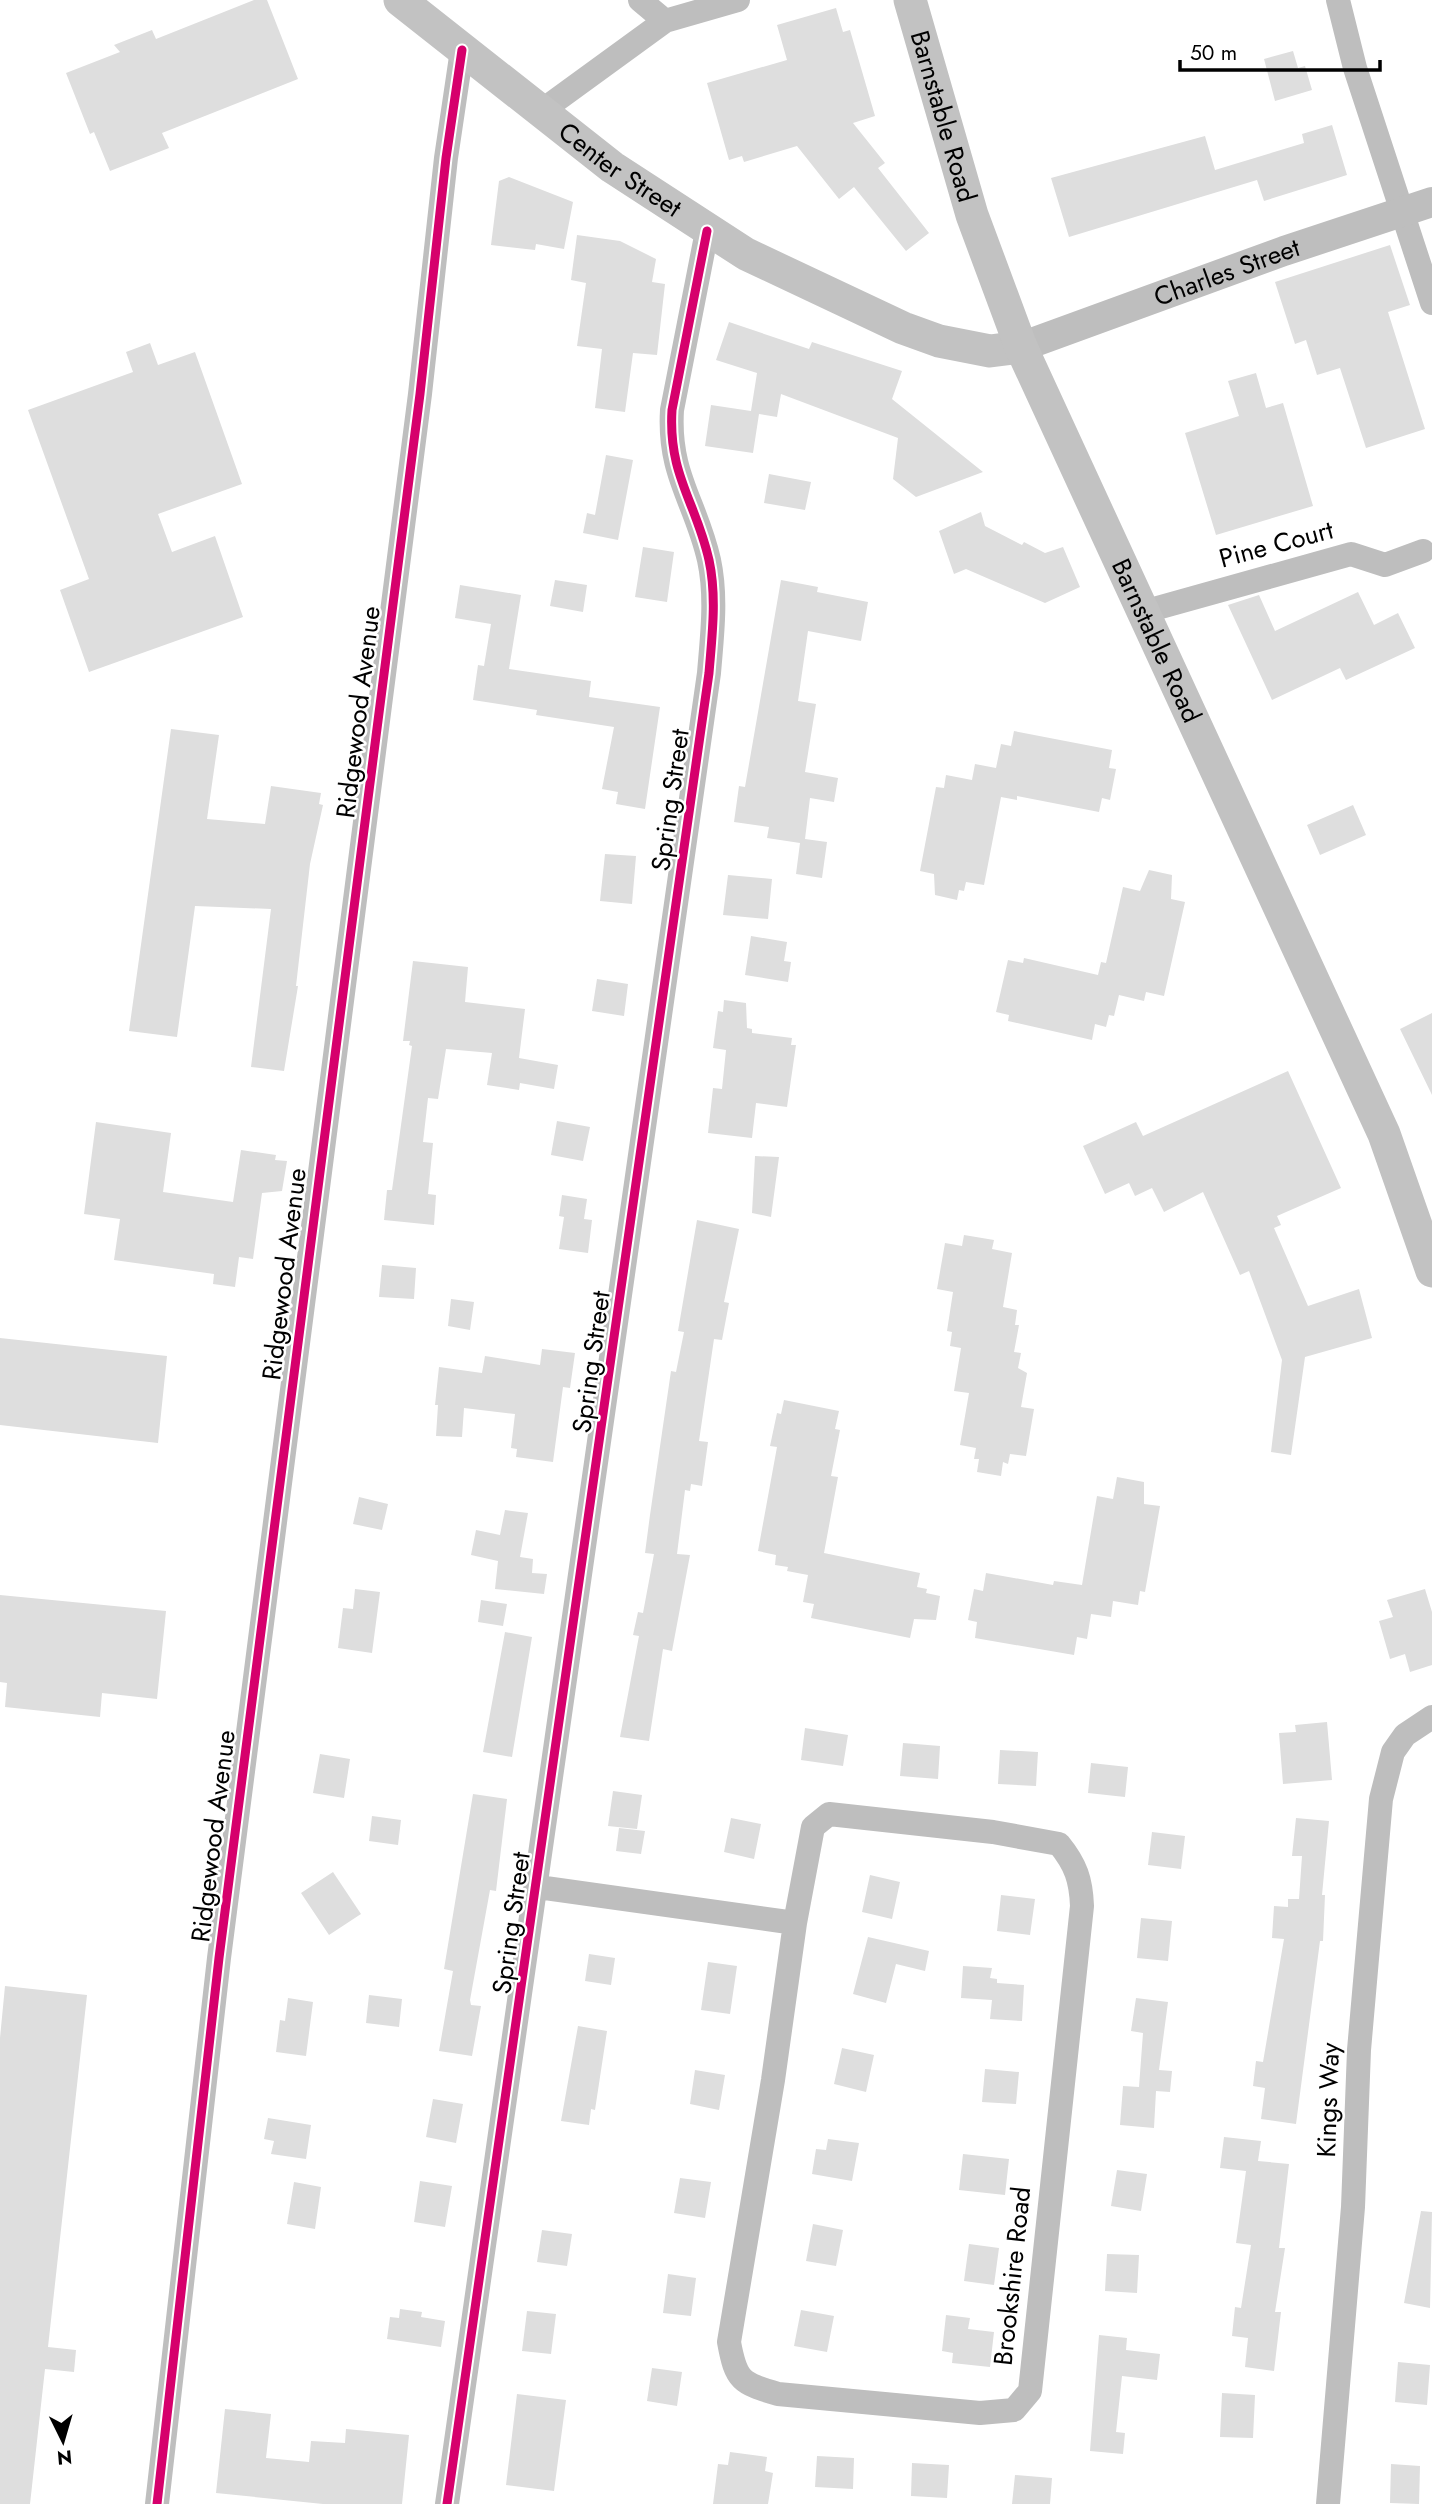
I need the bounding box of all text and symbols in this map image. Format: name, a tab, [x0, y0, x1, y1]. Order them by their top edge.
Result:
street label: Barnstable Road	[901, 26, 986, 207]
scale bar	[1180, 28, 1380, 72]
text: 50 m	[1190, 38, 1237, 68]
street label: Center Street	[550, 113, 690, 227]
street label: Charles Street	[1149, 228, 1305, 316]
street label: Pine Court	[1215, 510, 1338, 577]
street label: Barnstable Road	[1102, 552, 1211, 729]
street label: Ridgewood Avenue	[326, 604, 390, 820]
street label: Spring Street	[641, 726, 699, 873]
street label: Ridgewood Avenue	[252, 1166, 316, 1382]
street label: Spring Street	[562, 1288, 620, 1435]
street label: Ridgewood Avenue	[181, 1728, 245, 1944]
street label: Spring Street	[482, 1849, 540, 1996]
street label: Kings Way	[1307, 2041, 1349, 2158]
street label: Brookshire Road	[984, 2185, 1040, 2367]
north arrow	[28, 2406, 98, 2476]
text: N	[56, 2443, 73, 2472]

